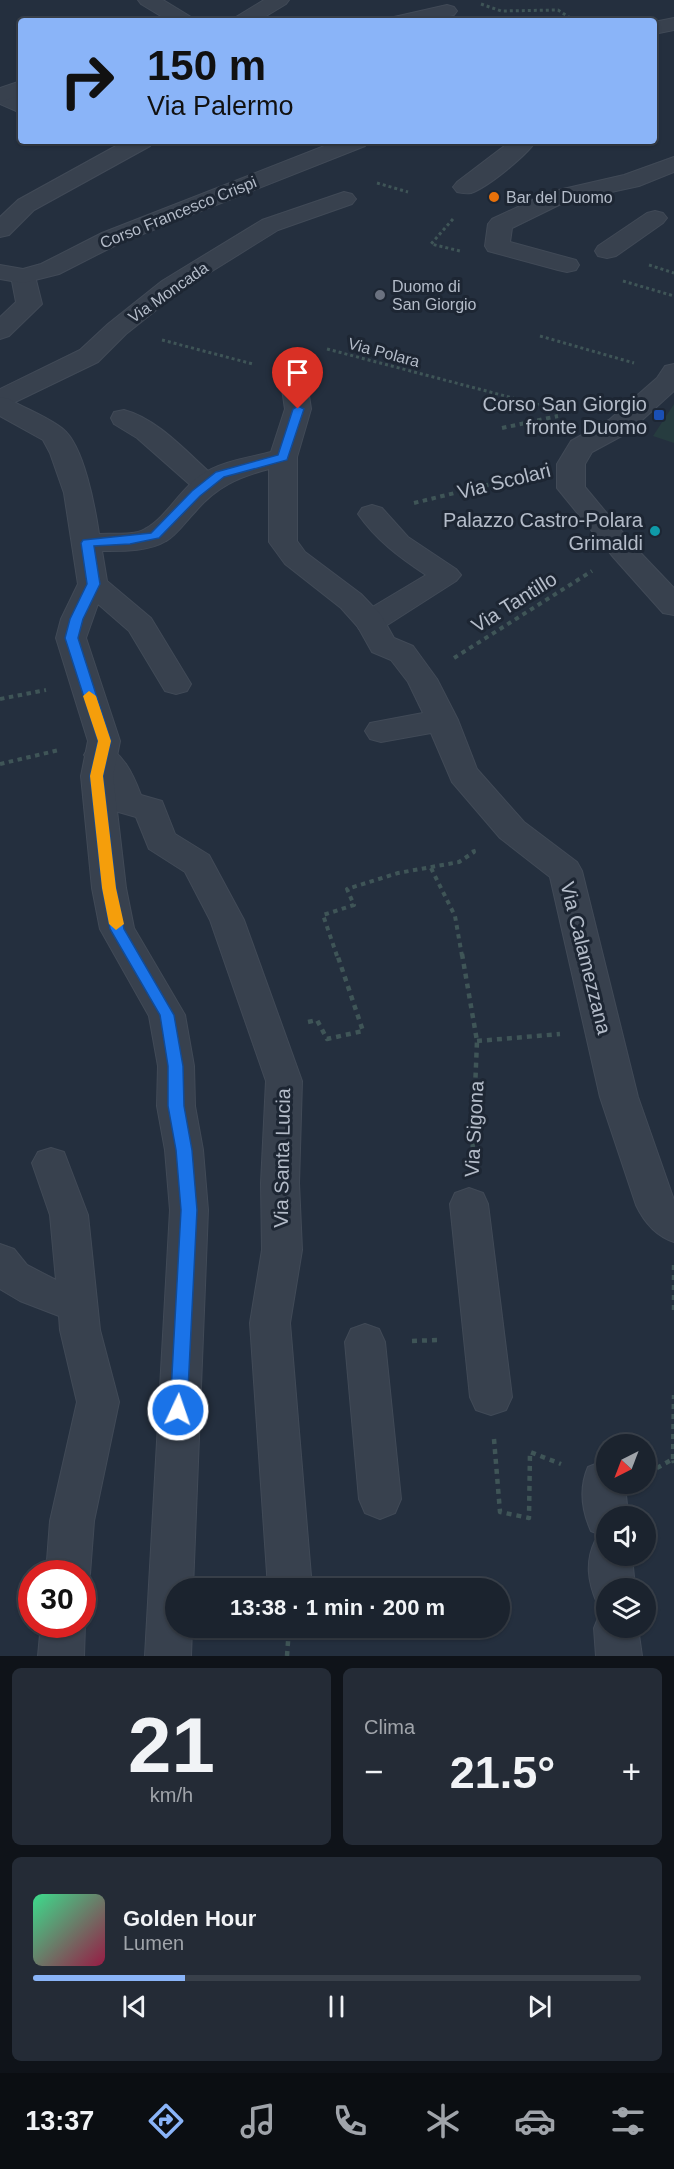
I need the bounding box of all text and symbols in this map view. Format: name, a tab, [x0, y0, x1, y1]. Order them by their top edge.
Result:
icon: right	[48, 42, 126, 120]
text: 150 m	[147, 42, 266, 89]
text: Via Palermo	[147, 91, 294, 121]
street label: Corso Francesco Crispi	[98, 173, 259, 252]
place label: Bar del Duomo	[506, 189, 613, 206]
marker: Bar del Duomo	[487, 190, 501, 204]
street label: Via Moncada	[125, 259, 211, 326]
place label: Duomo di San Giorgio	[392, 278, 477, 313]
marker: Duomo di San Giorgio	[373, 288, 387, 302]
street label: Via Polara	[346, 335, 422, 370]
pin	[272, 347, 323, 409]
icon: arrive	[281, 356, 314, 389]
place label: Corso San Giorgio fronte Duomo	[482, 393, 647, 438]
marker: Corso San Giorgio fronte Duomo	[652, 408, 666, 422]
street label: Via Scolari	[455, 459, 553, 503]
place label: Palazzo Castro-Polara Grimaldi	[443, 509, 644, 554]
marker: Palazzo Castro-Polara Grimaldi	[648, 524, 662, 538]
street label: Via Tantillo	[467, 567, 561, 637]
street label: Via Calamezzana	[556, 879, 616, 1037]
street label: Via Sigona	[460, 1079, 488, 1178]
street label: Via Santa Lucia	[270, 1087, 294, 1228]
position arrow	[146, 1378, 210, 1442]
north arrow	[596, 1434, 656, 1494]
map controls	[596, 1434, 656, 1638]
button: sound	[596, 1506, 656, 1566]
speed limit sign: 30	[18, 1560, 96, 1638]
button: layers	[596, 1578, 656, 1638]
text: 13:38 · 1 min · 200 m	[230, 1595, 445, 1620]
text: 21	[128, 1701, 215, 1789]
text: Clima	[364, 1716, 415, 1738]
text: 21.5°	[450, 1747, 555, 1798]
text: −	[364, 1753, 383, 1790]
text: +	[622, 1753, 641, 1790]
text: km/h	[150, 1784, 193, 1806]
text: Golden Hour	[123, 1906, 256, 1931]
text: Lumen	[123, 1932, 184, 1954]
icon: previous	[118, 1990, 151, 2023]
icon: pause	[320, 1990, 353, 2023]
icon: next	[523, 1990, 556, 2023]
icon: directions	[145, 2100, 187, 2142]
icon: music	[237, 2100, 279, 2142]
icon: phone	[329, 2100, 371, 2142]
icon: climate	[422, 2100, 464, 2142]
icon: car	[514, 2100, 556, 2142]
icon: filters	[607, 2100, 649, 2142]
text: 13:37	[25, 2106, 94, 2136]

